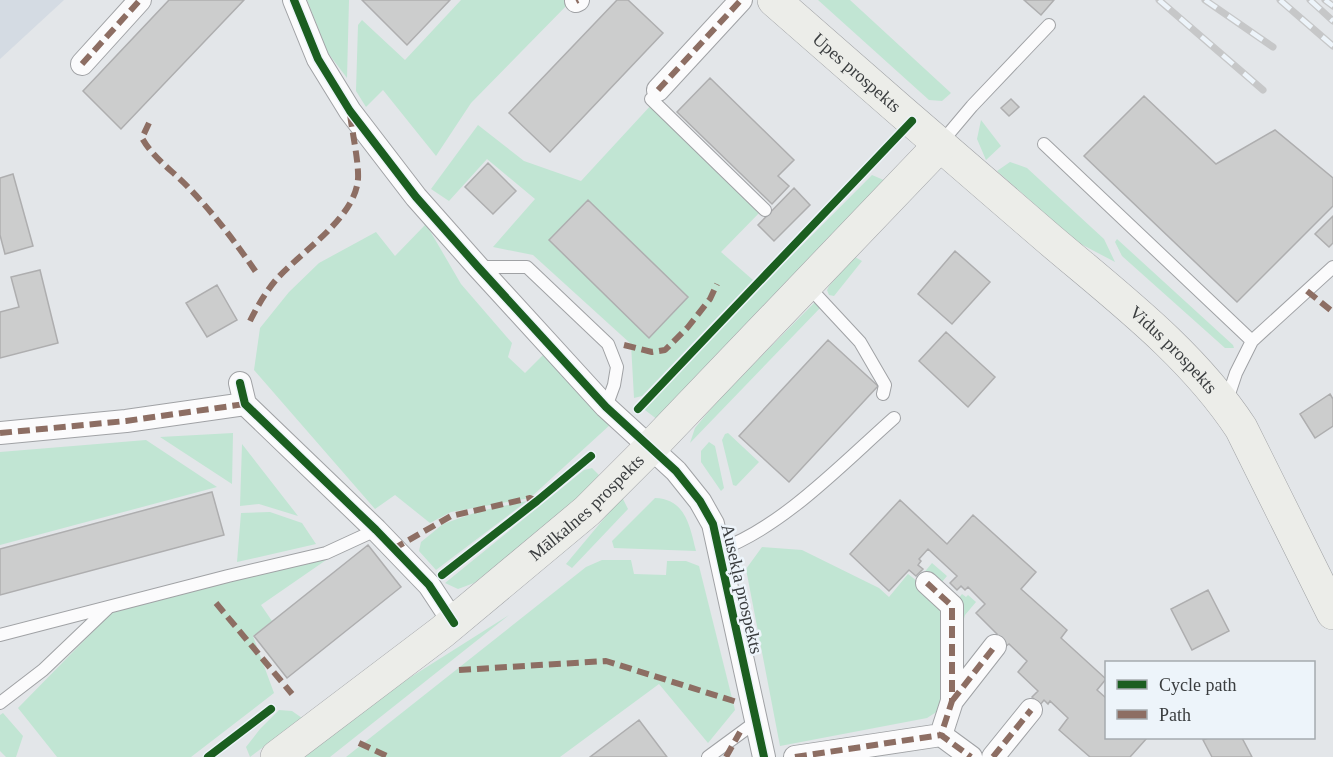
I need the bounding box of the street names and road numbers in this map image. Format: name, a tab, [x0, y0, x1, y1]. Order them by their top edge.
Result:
street label: Upes prospekts	[809, 29, 905, 116]
street label: Vidus prospekts	[1126, 302, 1221, 397]
street label: Mālkalnes prospekts	[525, 450, 648, 565]
street label: Ausekļa prospekts	[717, 522, 767, 656]

